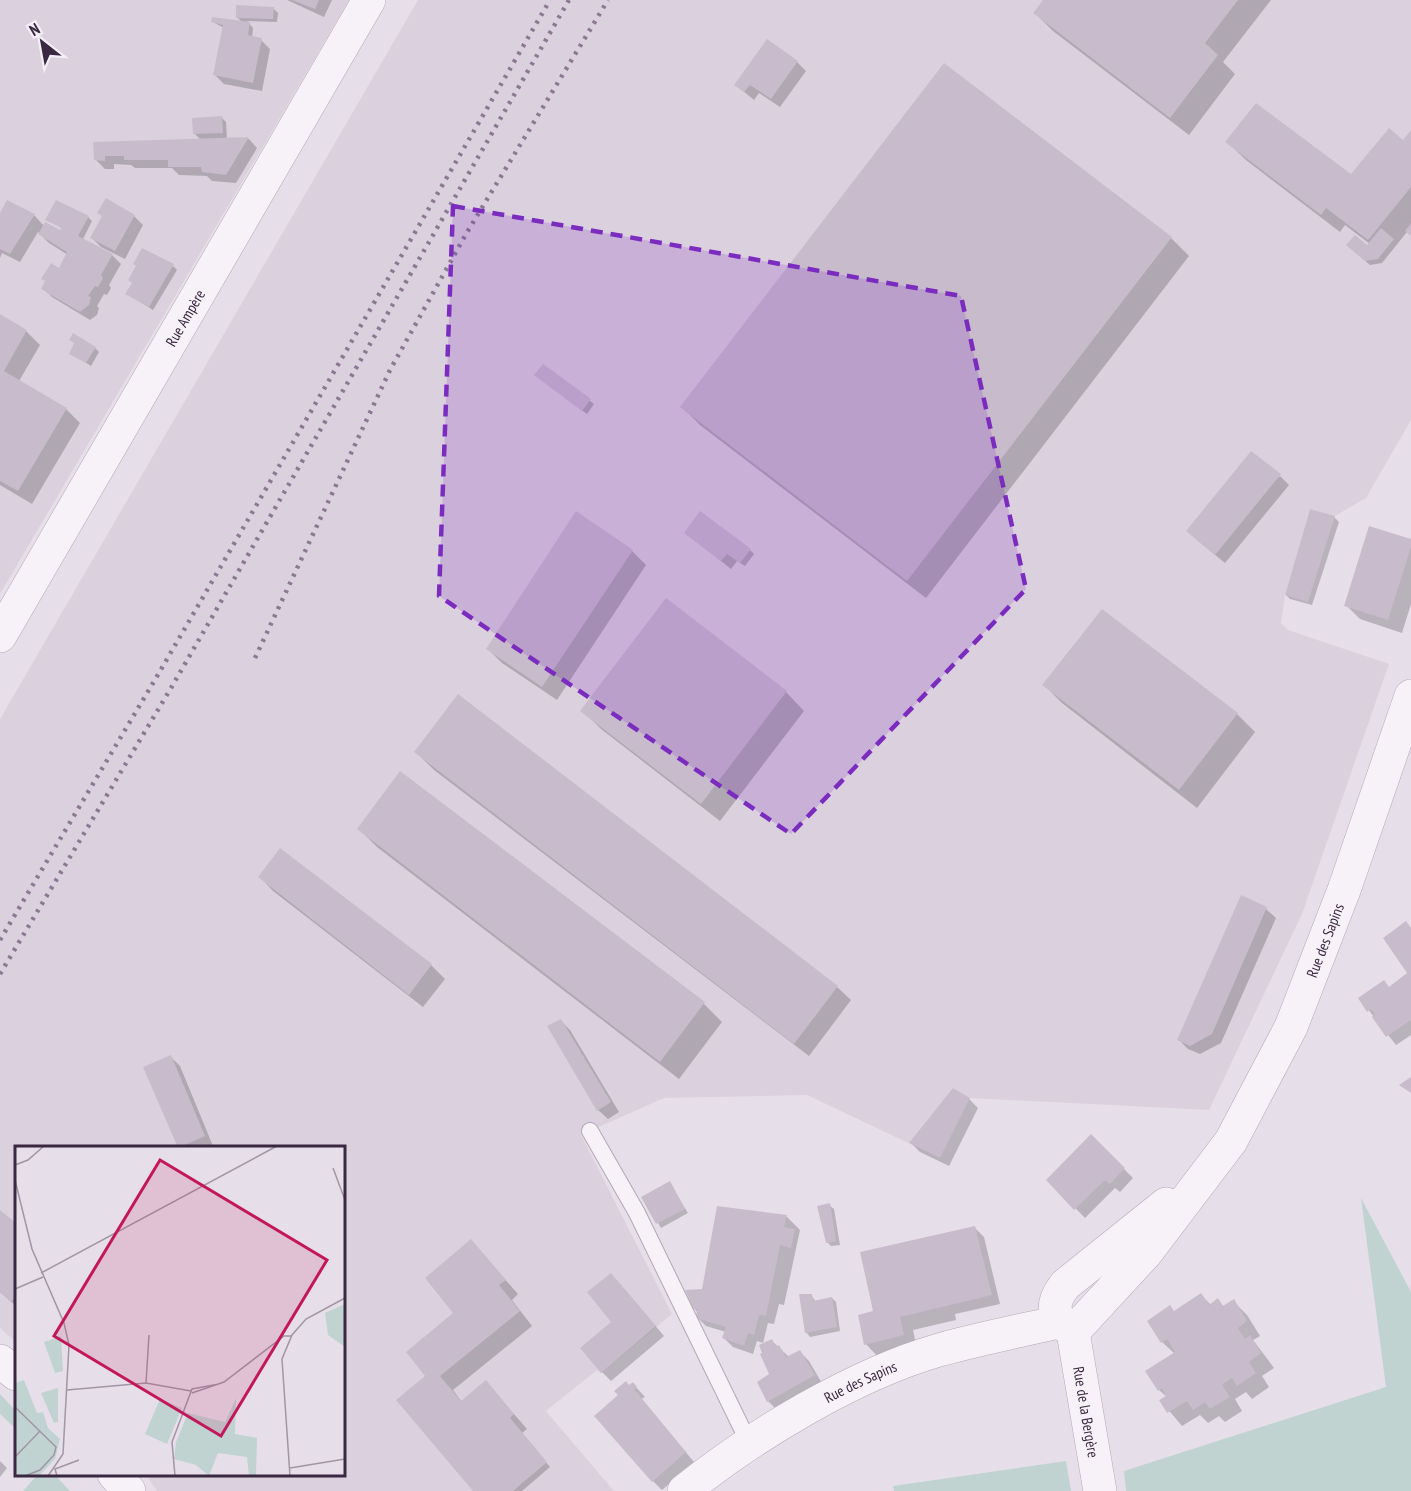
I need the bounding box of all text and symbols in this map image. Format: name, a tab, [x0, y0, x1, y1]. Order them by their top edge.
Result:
north arrow	[12, 12, 72, 72]
text: N	[25, 18, 43, 40]
street label: Rue Ampère	[161, 286, 209, 350]
street label: Rue des Sapins	[1302, 900, 1347, 980]
inset map	[15, 1146, 345, 1476]
street label: Rue des Sapins	[821, 1356, 899, 1407]
street label: Rue de la Bergère	[1069, 1365, 1104, 1459]

